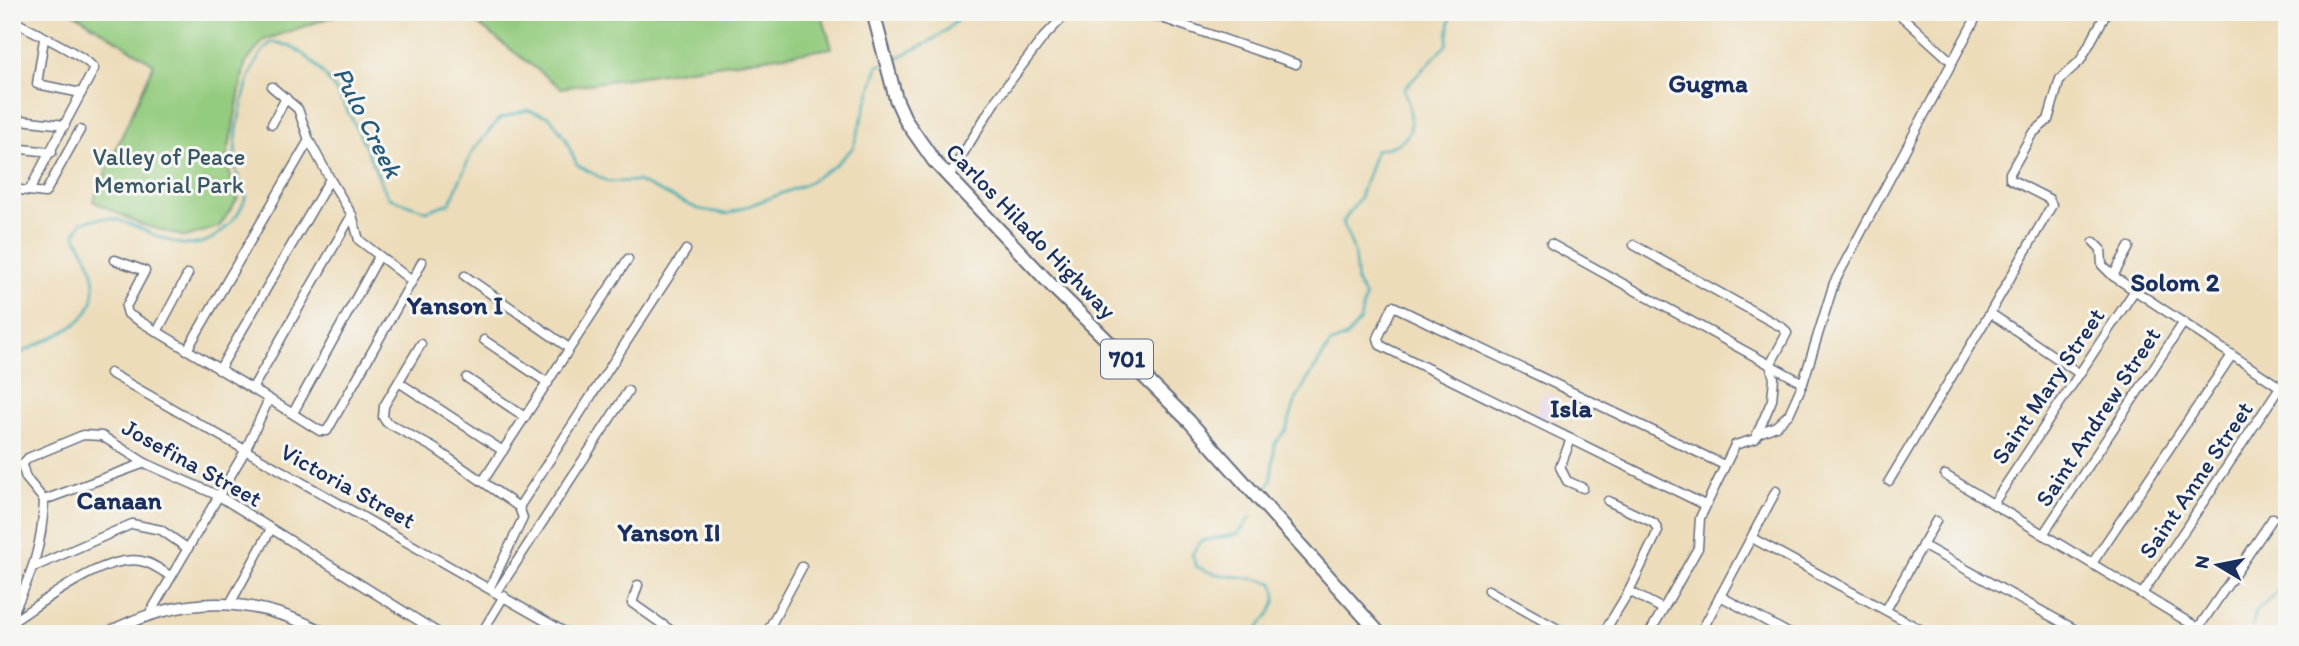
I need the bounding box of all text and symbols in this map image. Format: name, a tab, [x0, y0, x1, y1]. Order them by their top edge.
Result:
water label: Pulo Creek	[326, 61, 410, 184]
district label: Gugma	[1668, 67, 1748, 99]
street label: Carlos Hilado Highway	[940, 137, 1123, 325]
park label: Valley of Peace Memorial Park	[93, 142, 245, 199]
district label: Solom 2	[2131, 266, 2220, 298]
district label: Yanson I	[406, 289, 503, 321]
street label: Saint Mary Street	[1985, 302, 2110, 469]
street label: Saint Andrew Street	[2029, 322, 2166, 512]
road number: 701	[1101, 340, 1153, 378]
district label: Isla	[1550, 392, 1593, 424]
street label: Saint Anne Street	[2132, 396, 2259, 564]
street label: Josefina Street	[117, 412, 267, 513]
street label: Victoria Street	[276, 437, 421, 535]
district label: Canaan	[76, 484, 162, 516]
district label: Yanson II	[616, 516, 721, 548]
north arrow	[2184, 530, 2254, 600]
text: N	[2189, 554, 2214, 570]

